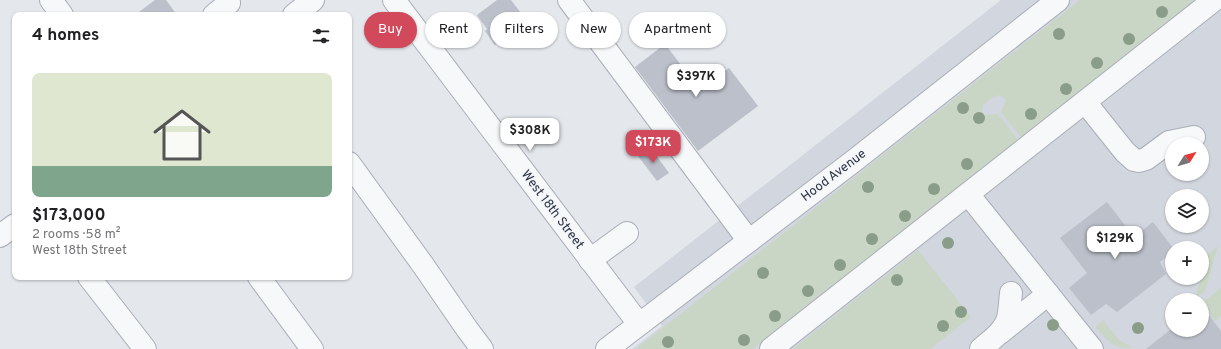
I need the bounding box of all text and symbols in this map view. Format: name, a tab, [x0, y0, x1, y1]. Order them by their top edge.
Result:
chip: Buy	[364, 12, 417, 48]
chip: Rent	[425, 12, 482, 48]
chip: Filters	[490, 12, 558, 48]
chip: New	[566, 12, 621, 48]
chip: Apartment	[629, 12, 726, 48]
text: 4 homes	[32, 25, 99, 47]
icon: filters	[310, 25, 332, 47]
pin: $397K	[668, 64, 724, 98]
text: $397K	[676, 69, 716, 85]
icon: home	[146, 99, 218, 171]
pin: $308K	[502, 118, 558, 152]
text: $308K	[509, 123, 551, 139]
pin: $173K	[625, 130, 681, 164]
text: $173K	[635, 135, 671, 151]
north arrow	[1165, 137, 1209, 181]
map controls	[1165, 137, 1209, 337]
street label: Hood Avenue	[798, 146, 870, 206]
street label: West 18th Street	[517, 167, 587, 253]
button: layers	[1165, 189, 1209, 233]
text: $173,000	[32, 205, 106, 227]
pin: $129K	[1087, 226, 1143, 260]
text: 2 rooms · 58 m²	[32, 227, 120, 243]
text: $129K	[1096, 231, 1134, 247]
button: +	[1165, 241, 1209, 285]
text: West 18th Street	[32, 243, 127, 259]
button: −	[1165, 293, 1209, 337]

